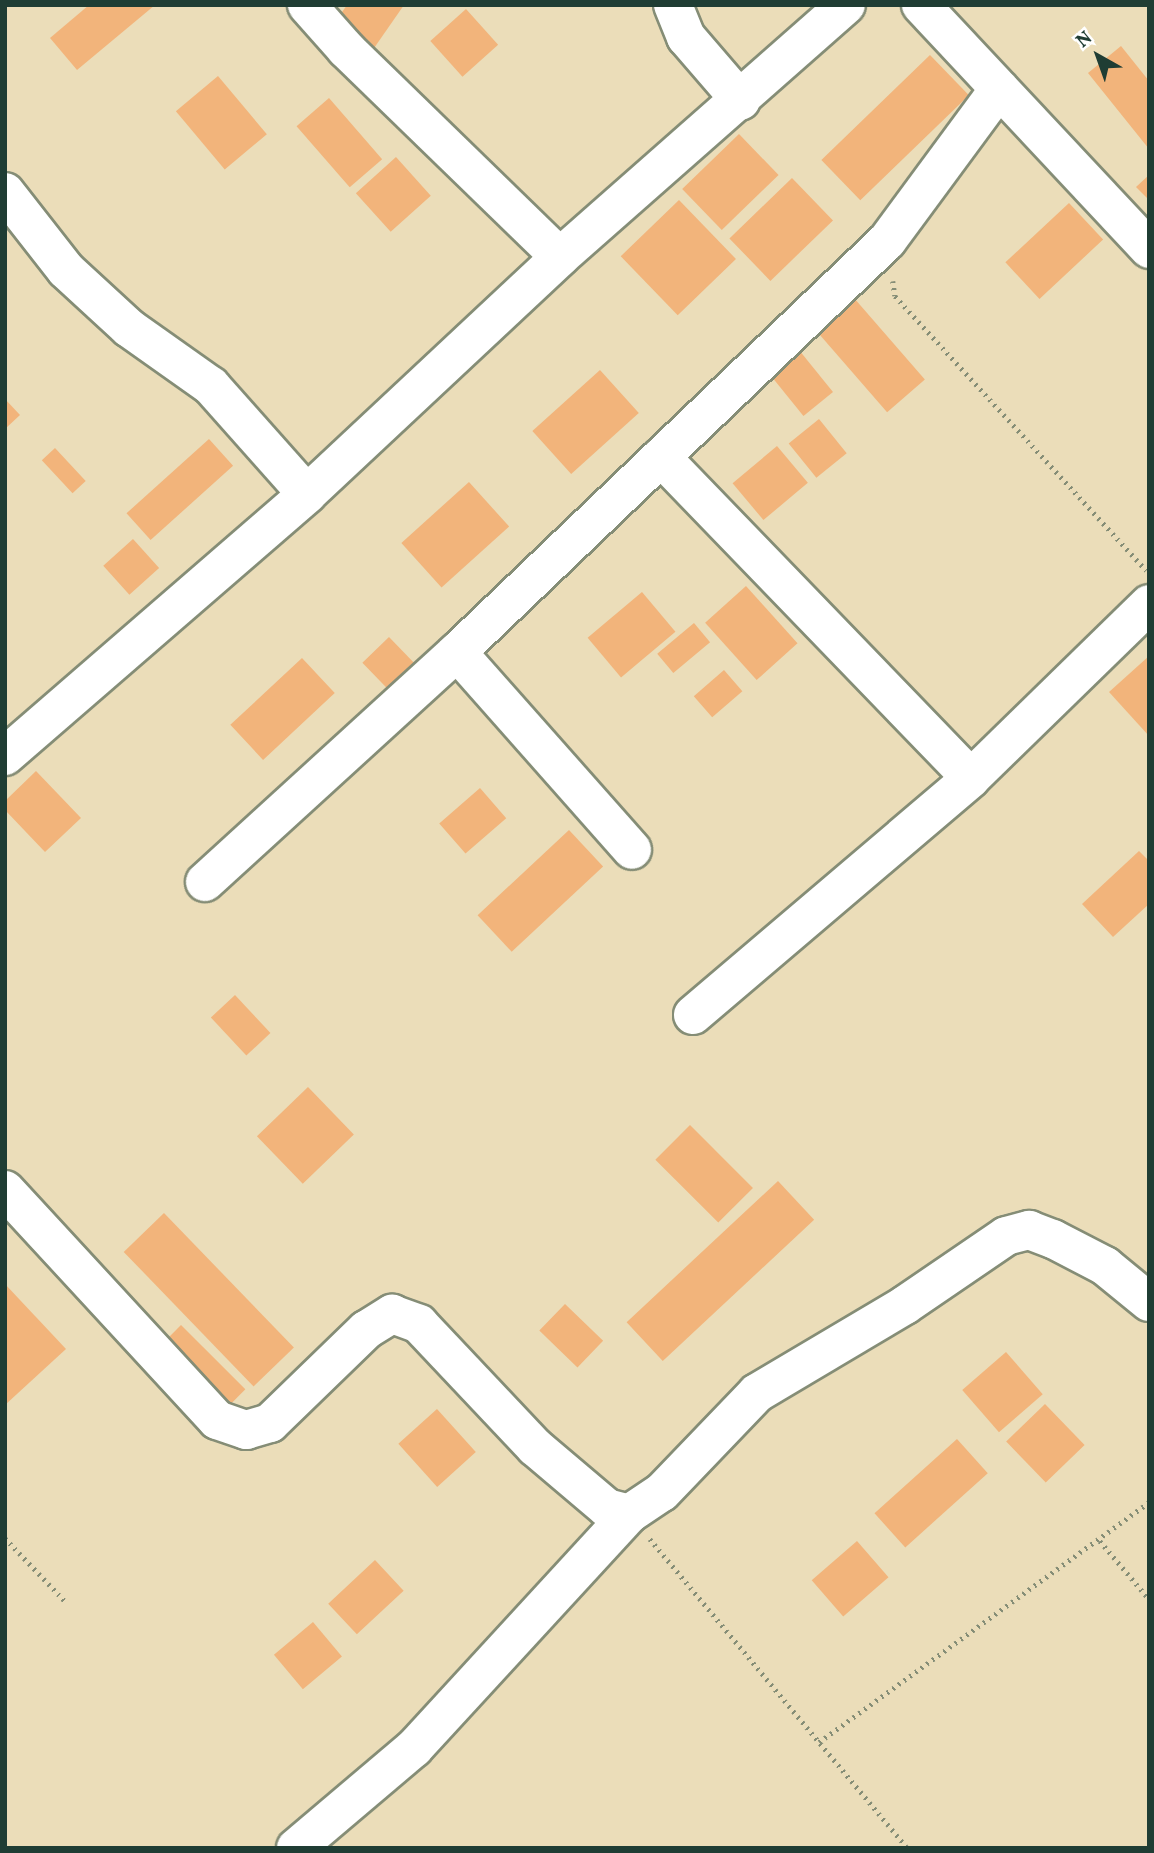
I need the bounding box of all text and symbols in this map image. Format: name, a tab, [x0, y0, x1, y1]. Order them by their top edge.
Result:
north arrow	[1063, 21, 1133, 91]
text: N	[1071, 26, 1098, 54]

